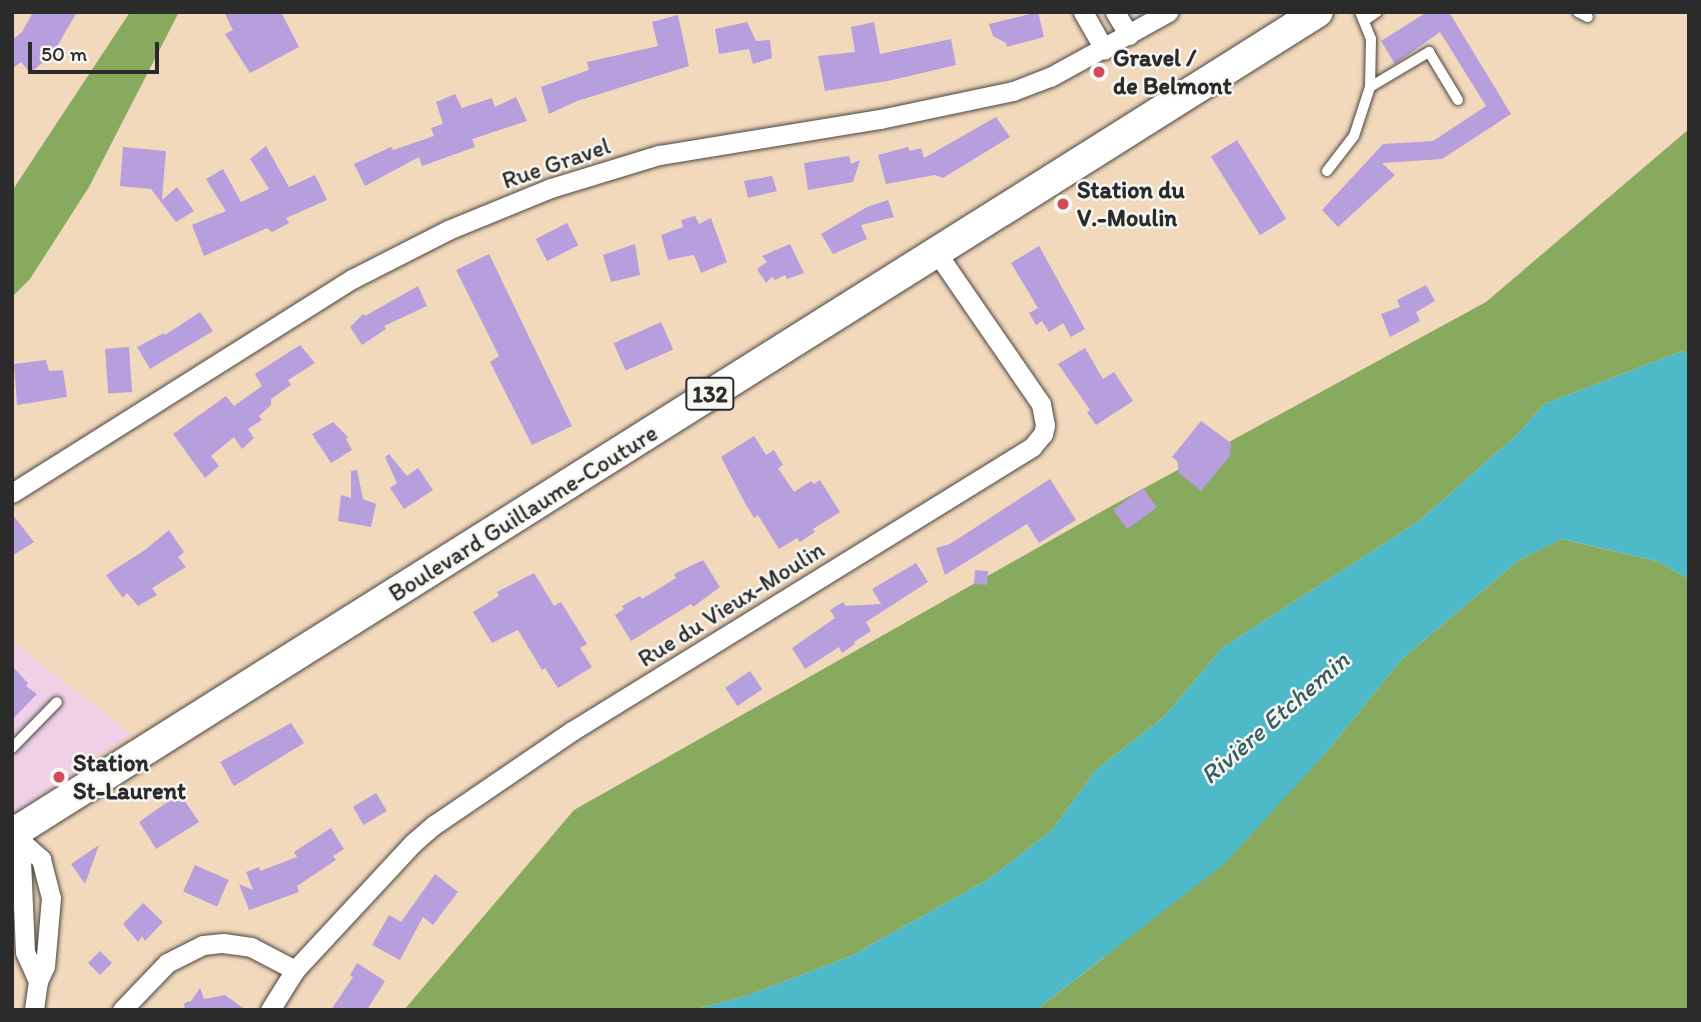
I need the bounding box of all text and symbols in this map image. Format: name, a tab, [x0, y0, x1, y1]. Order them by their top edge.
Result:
scale bar	[32, 28, 163, 72]
text: 50 m	[41, 41, 87, 66]
place label: Gravel / de Belmont	[1113, 44, 1231, 100]
marker: Gravel / de Belmont	[1091, 64, 1107, 80]
street label: Rue Gravel	[498, 131, 614, 195]
place label: Station du V.-Moulin	[1077, 176, 1185, 232]
marker: Station du V.-Moulin	[1055, 196, 1071, 212]
road number: 132	[684, 374, 736, 414]
street label: Boulevard Guillaume-Couture	[383, 418, 663, 608]
street label: Rue du Vieux-Moulin	[633, 535, 829, 673]
water label: Rivière Etchemin	[1194, 645, 1356, 791]
place label: Station St-Laurent	[73, 749, 186, 805]
marker: Station St-Laurent	[51, 769, 67, 785]

